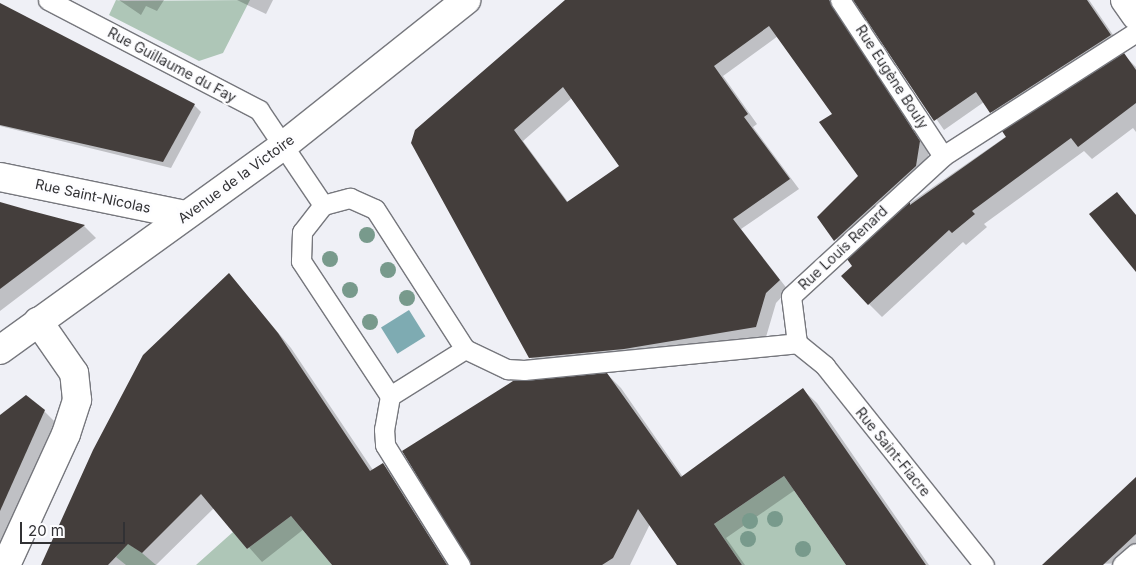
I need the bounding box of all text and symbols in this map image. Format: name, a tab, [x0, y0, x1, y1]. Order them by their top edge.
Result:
street label: Rue Eugène Bouly	[852, 22, 932, 132]
street label: Rue Guillaume du Fay	[105, 24, 239, 106]
street label: Avenue de la Victoire	[175, 131, 297, 227]
street label: Rue Saint-Nicolas	[34, 176, 152, 216]
street label: Rue Louis Renard	[795, 203, 891, 293]
street label: Rue Saint-Fiacre	[852, 404, 934, 500]
scale bar	[22, 512, 128, 544]
text: 20 m	[28, 521, 64, 540]

